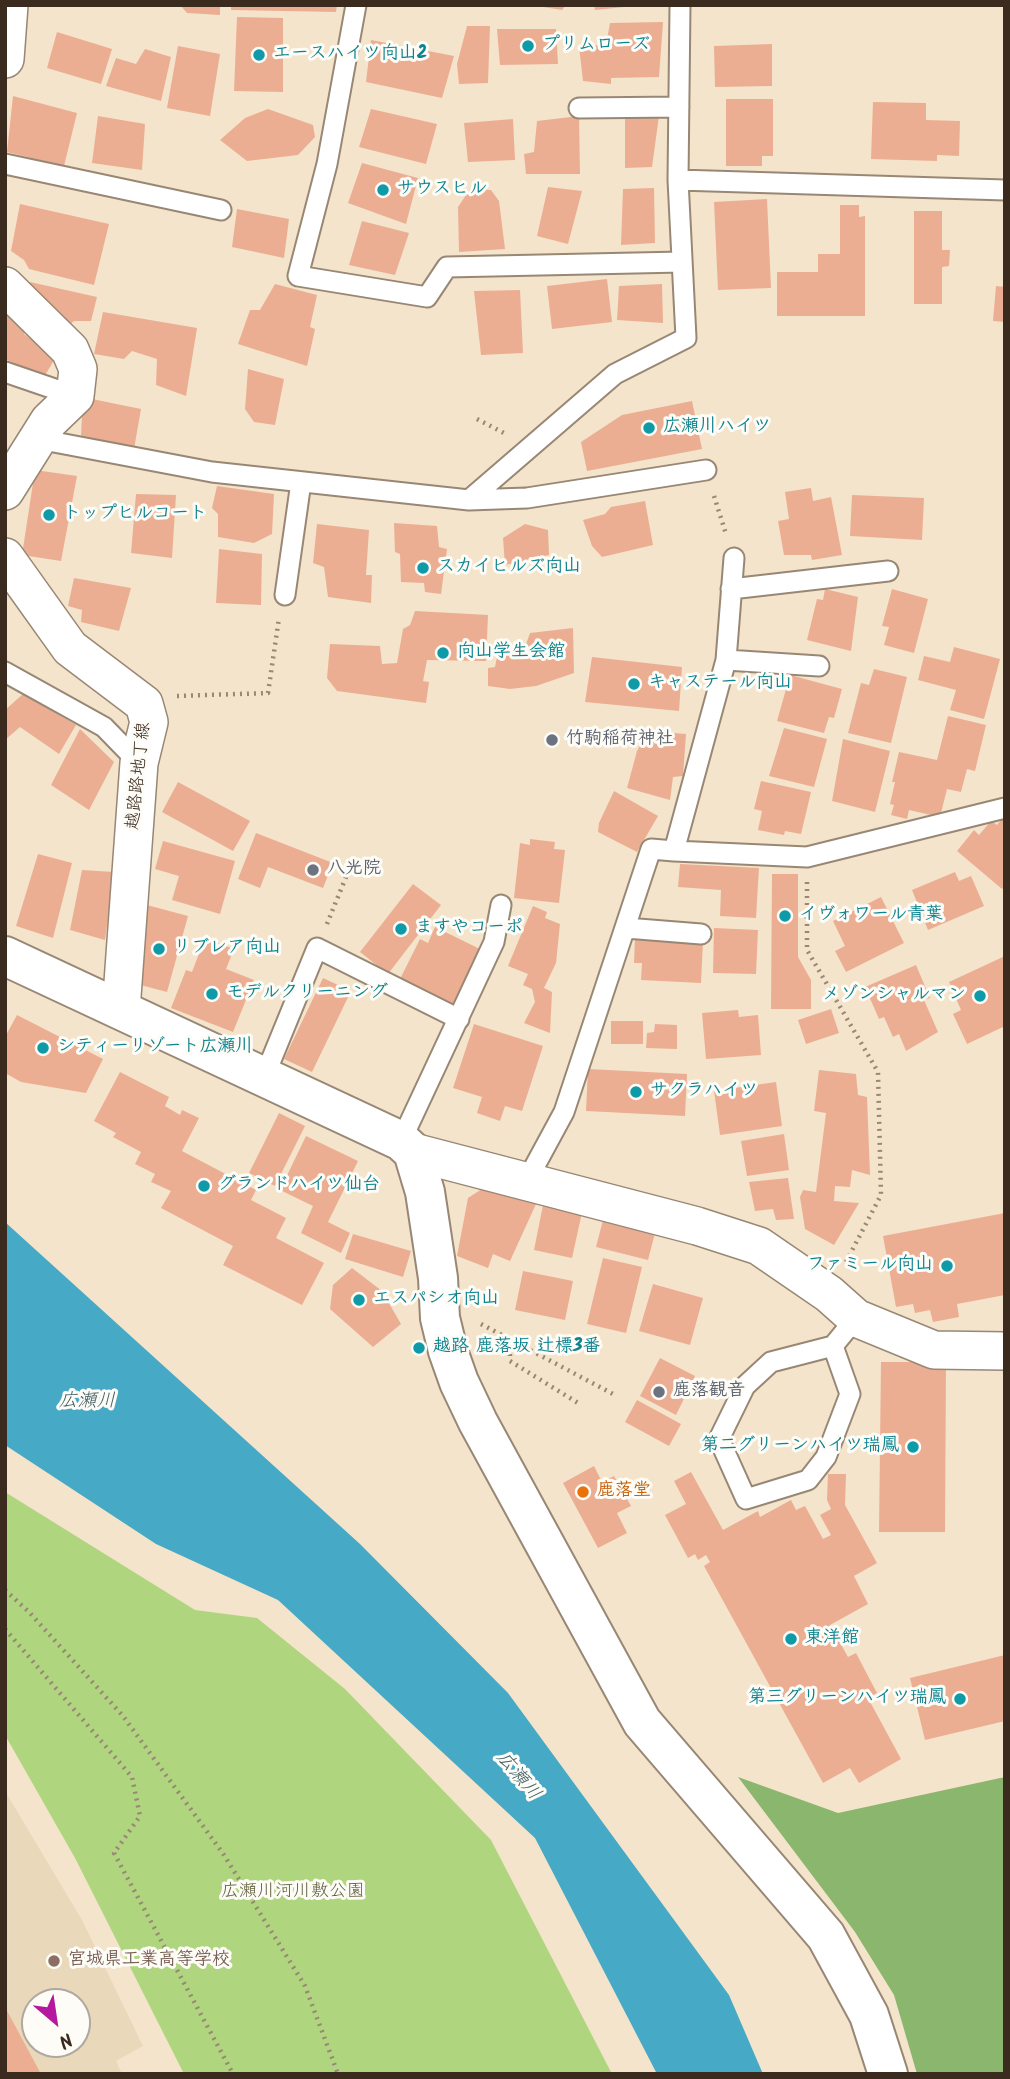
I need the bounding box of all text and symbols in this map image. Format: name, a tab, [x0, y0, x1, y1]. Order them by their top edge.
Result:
place label: プリムローズ	[542, 35, 650, 57]
marker: プリムローズ	[520, 38, 536, 54]
place label: エースハイツ向山2	[273, 44, 427, 66]
marker: エースハイツ向山2	[251, 47, 267, 63]
place label: サウスヒル	[397, 179, 487, 201]
marker: サウスヒル	[375, 182, 391, 198]
place label: 広瀬川ハイツ	[663, 417, 771, 439]
marker: 広瀬川ハイツ	[641, 420, 657, 436]
place label: トップヒルコート	[63, 504, 207, 526]
marker: トップヒルコート	[41, 507, 57, 523]
place label: スカイヒルズ向山	[437, 557, 581, 579]
marker: スカイヒルズ向山	[415, 560, 431, 576]
place label: 向山学生会館	[457, 642, 565, 664]
marker: 向山学生会館	[435, 645, 451, 661]
place label: キャステール向山	[648, 673, 792, 695]
marker: キャステール向山	[626, 676, 642, 692]
street label: 越路路地丁線	[124, 721, 156, 831]
place label: 竹駒稲荷神社	[566, 729, 674, 751]
marker: 竹駒稲荷神社	[544, 732, 560, 748]
place label: 八光院	[327, 859, 381, 881]
marker: 八光院	[305, 862, 321, 878]
place label: イヴォワール青葉	[799, 905, 943, 927]
marker: イヴォワール青葉	[777, 908, 793, 924]
place label: ますやコーポ	[415, 918, 523, 940]
marker: ますやコーポ	[393, 921, 409, 937]
place label: リブレア向山	[173, 938, 281, 960]
marker: リブレア向山	[151, 941, 167, 957]
place label: モデルクリーニング	[226, 983, 388, 1005]
place label: メゾンシャルマン	[822, 985, 966, 1007]
marker: モデルクリーニング	[204, 986, 220, 1002]
marker: メゾンシャルマン	[972, 988, 988, 1004]
place label: シティーリゾート広瀬川	[57, 1037, 254, 1059]
marker: シティーリゾート広瀬川	[35, 1040, 51, 1056]
place label: サクラハイツ	[650, 1081, 758, 1103]
marker: サクラハイツ	[628, 1084, 644, 1100]
place label: グランドハイツ仙台	[218, 1175, 380, 1197]
marker: グランドハイツ仙台	[196, 1178, 212, 1194]
place label: ファミール向山	[807, 1255, 933, 1277]
marker: ファミール向山	[939, 1258, 955, 1274]
place label: エスパシオ向山	[373, 1289, 499, 1311]
marker: エスパシオ向山	[351, 1292, 367, 1308]
place label: 越路 鹿落坂 辻標3番	[433, 1337, 601, 1359]
marker: 越路 鹿落坂 辻標3番	[411, 1340, 427, 1356]
place label: 鹿落観音	[673, 1381, 745, 1403]
marker: 鹿落観音	[651, 1384, 667, 1400]
water label: 広瀬川	[59, 1392, 115, 1414]
place label: 第二グリーンハイツ瑞鳳	[701, 1436, 899, 1458]
marker: 第二グリーンハイツ瑞鳳	[905, 1439, 921, 1455]
place label: 鹿落堂	[597, 1481, 651, 1503]
marker: 鹿落堂	[575, 1484, 591, 1500]
place label: 東洋館	[805, 1628, 859, 1650]
marker: 東洋館	[783, 1631, 799, 1647]
place label: 第三グリーンハイツ瑞鳳	[748, 1688, 946, 1710]
marker: 第三グリーンハイツ瑞鳳	[952, 1691, 968, 1707]
water label: 広瀬川	[490, 1748, 544, 1806]
park label: 広瀬川河川敷公園	[221, 1882, 365, 1904]
place label: 宮城県工業高等学校	[68, 1950, 230, 1972]
marker: 宮城県工業高等学校	[46, 1953, 62, 1969]
north arrow	[21, 1988, 91, 2058]
text: N	[53, 2024, 78, 2056]

